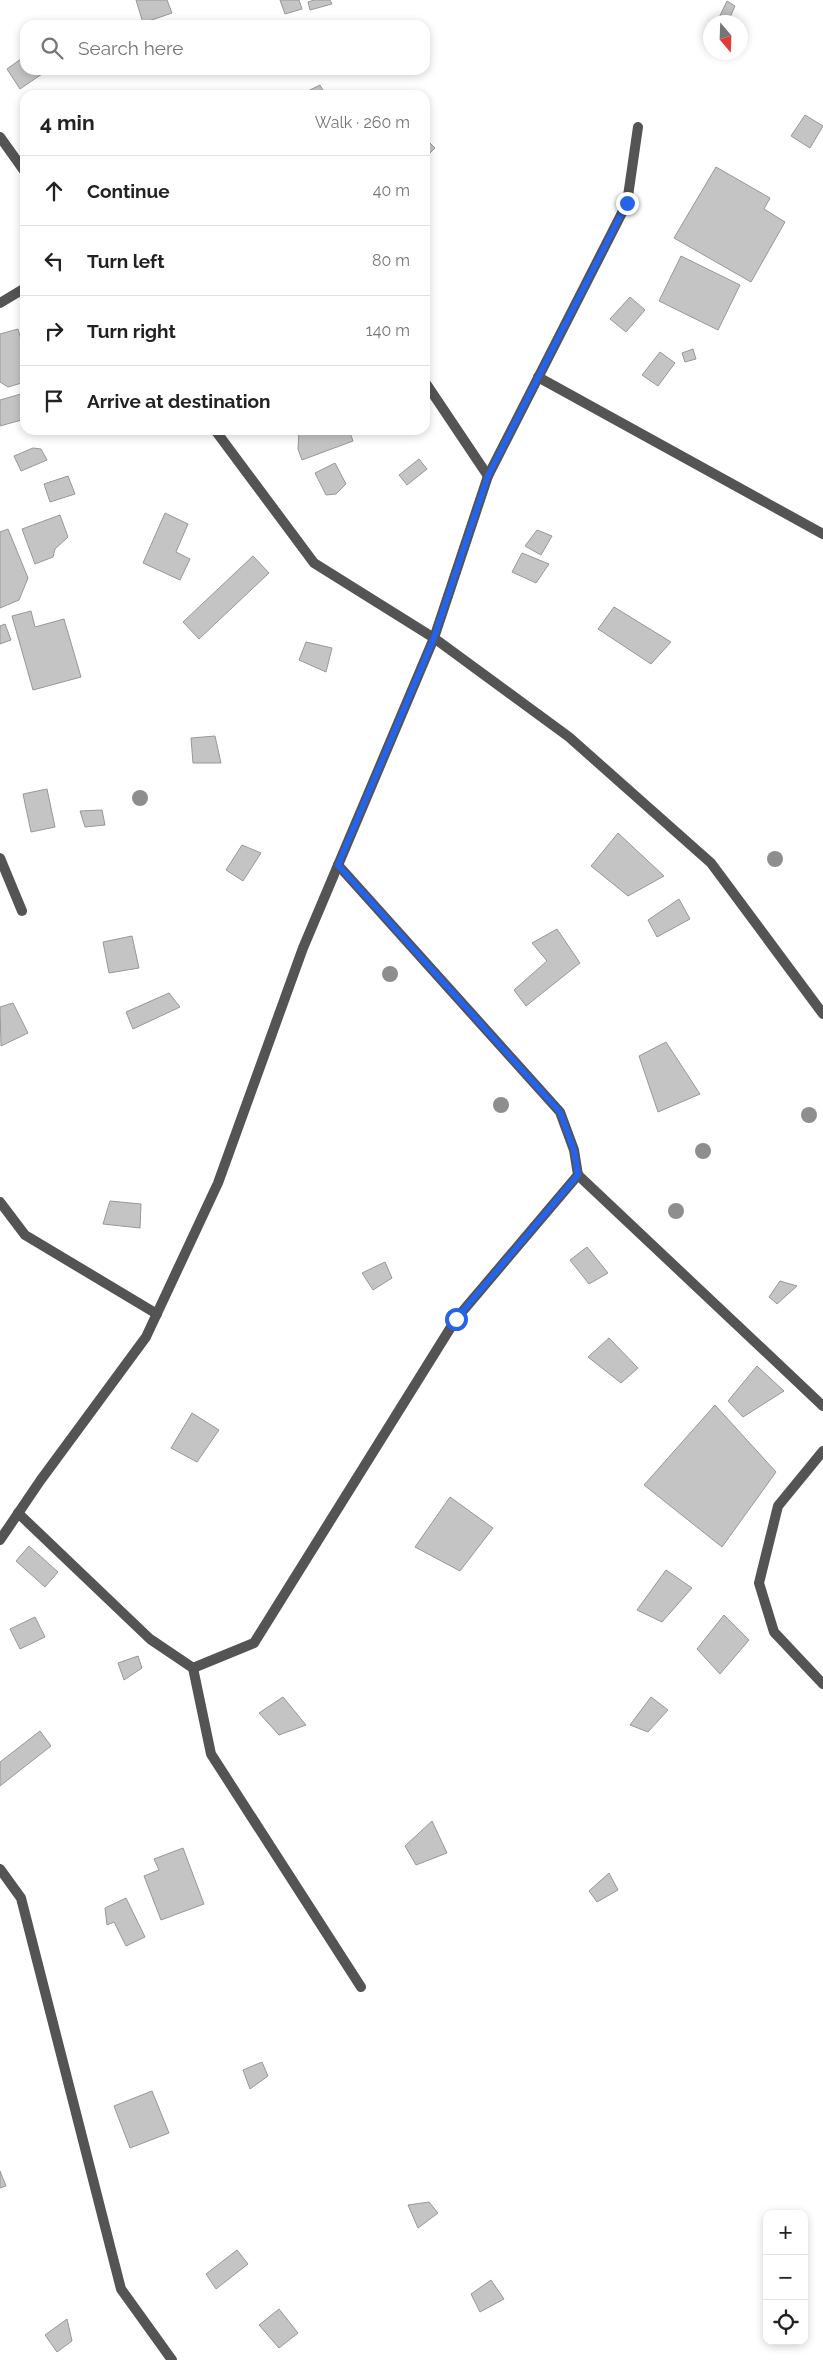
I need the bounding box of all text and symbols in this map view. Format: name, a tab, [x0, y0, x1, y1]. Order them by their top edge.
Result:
north arrow	[703, 15, 748, 60]
search box	[20, 20, 430, 75]
icon: search	[38, 34, 66, 62]
text: Search here	[78, 37, 184, 59]
text: 4 min	[40, 110, 95, 135]
text: Walk · 260 m	[315, 113, 410, 132]
icon: ahead	[40, 177, 68, 205]
text: Continue	[87, 180, 170, 202]
text: 40 m	[373, 181, 410, 200]
route end	[616, 192, 639, 215]
icon: left	[40, 247, 68, 275]
text: Turn left	[87, 250, 164, 272]
text: 80 m	[372, 251, 410, 270]
icon: right	[40, 317, 68, 345]
text: Turn right	[87, 320, 176, 342]
text: 140 m	[366, 321, 410, 340]
icon: arrive	[40, 387, 68, 415]
text: Arrive at destination	[87, 390, 271, 412]
route start	[445, 1308, 468, 1331]
map controls	[763, 2210, 808, 2345]
button: +	[763, 2210, 808, 2255]
button: −	[763, 2255, 808, 2300]
button: locate	[763, 2300, 808, 2345]

